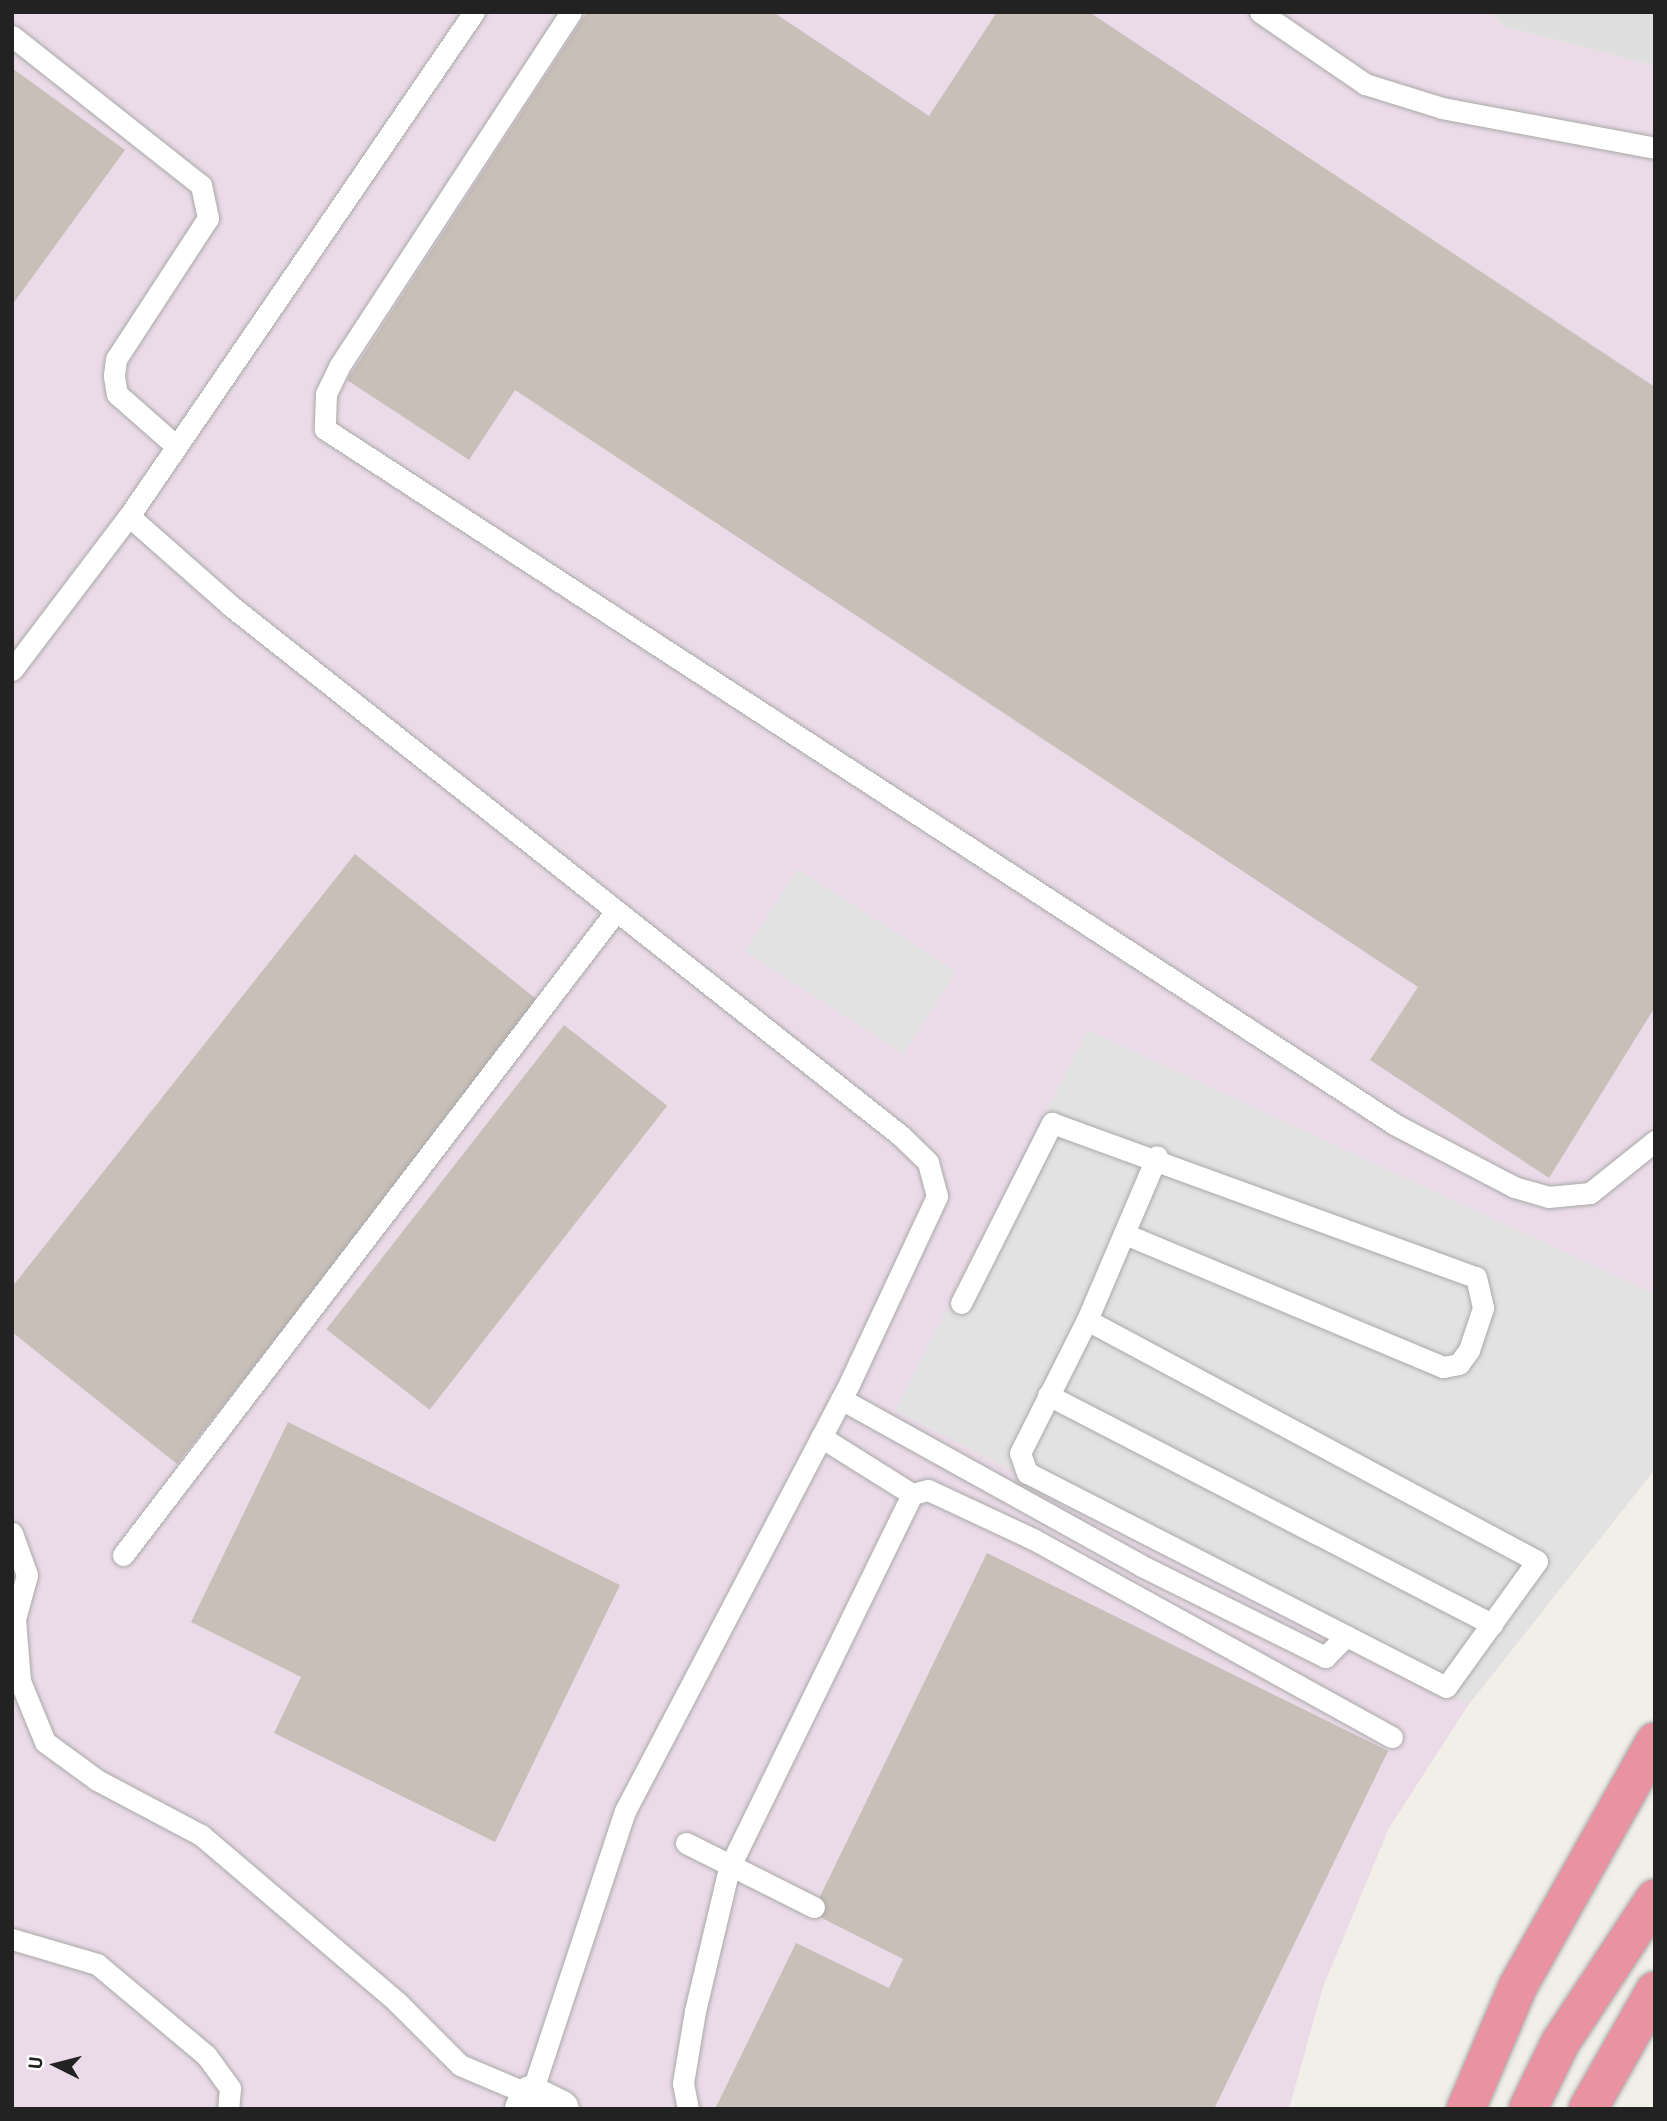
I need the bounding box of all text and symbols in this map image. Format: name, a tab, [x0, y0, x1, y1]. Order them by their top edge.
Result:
north arrow	[21, 2030, 91, 2100]
text: U	[23, 2056, 47, 2070]

